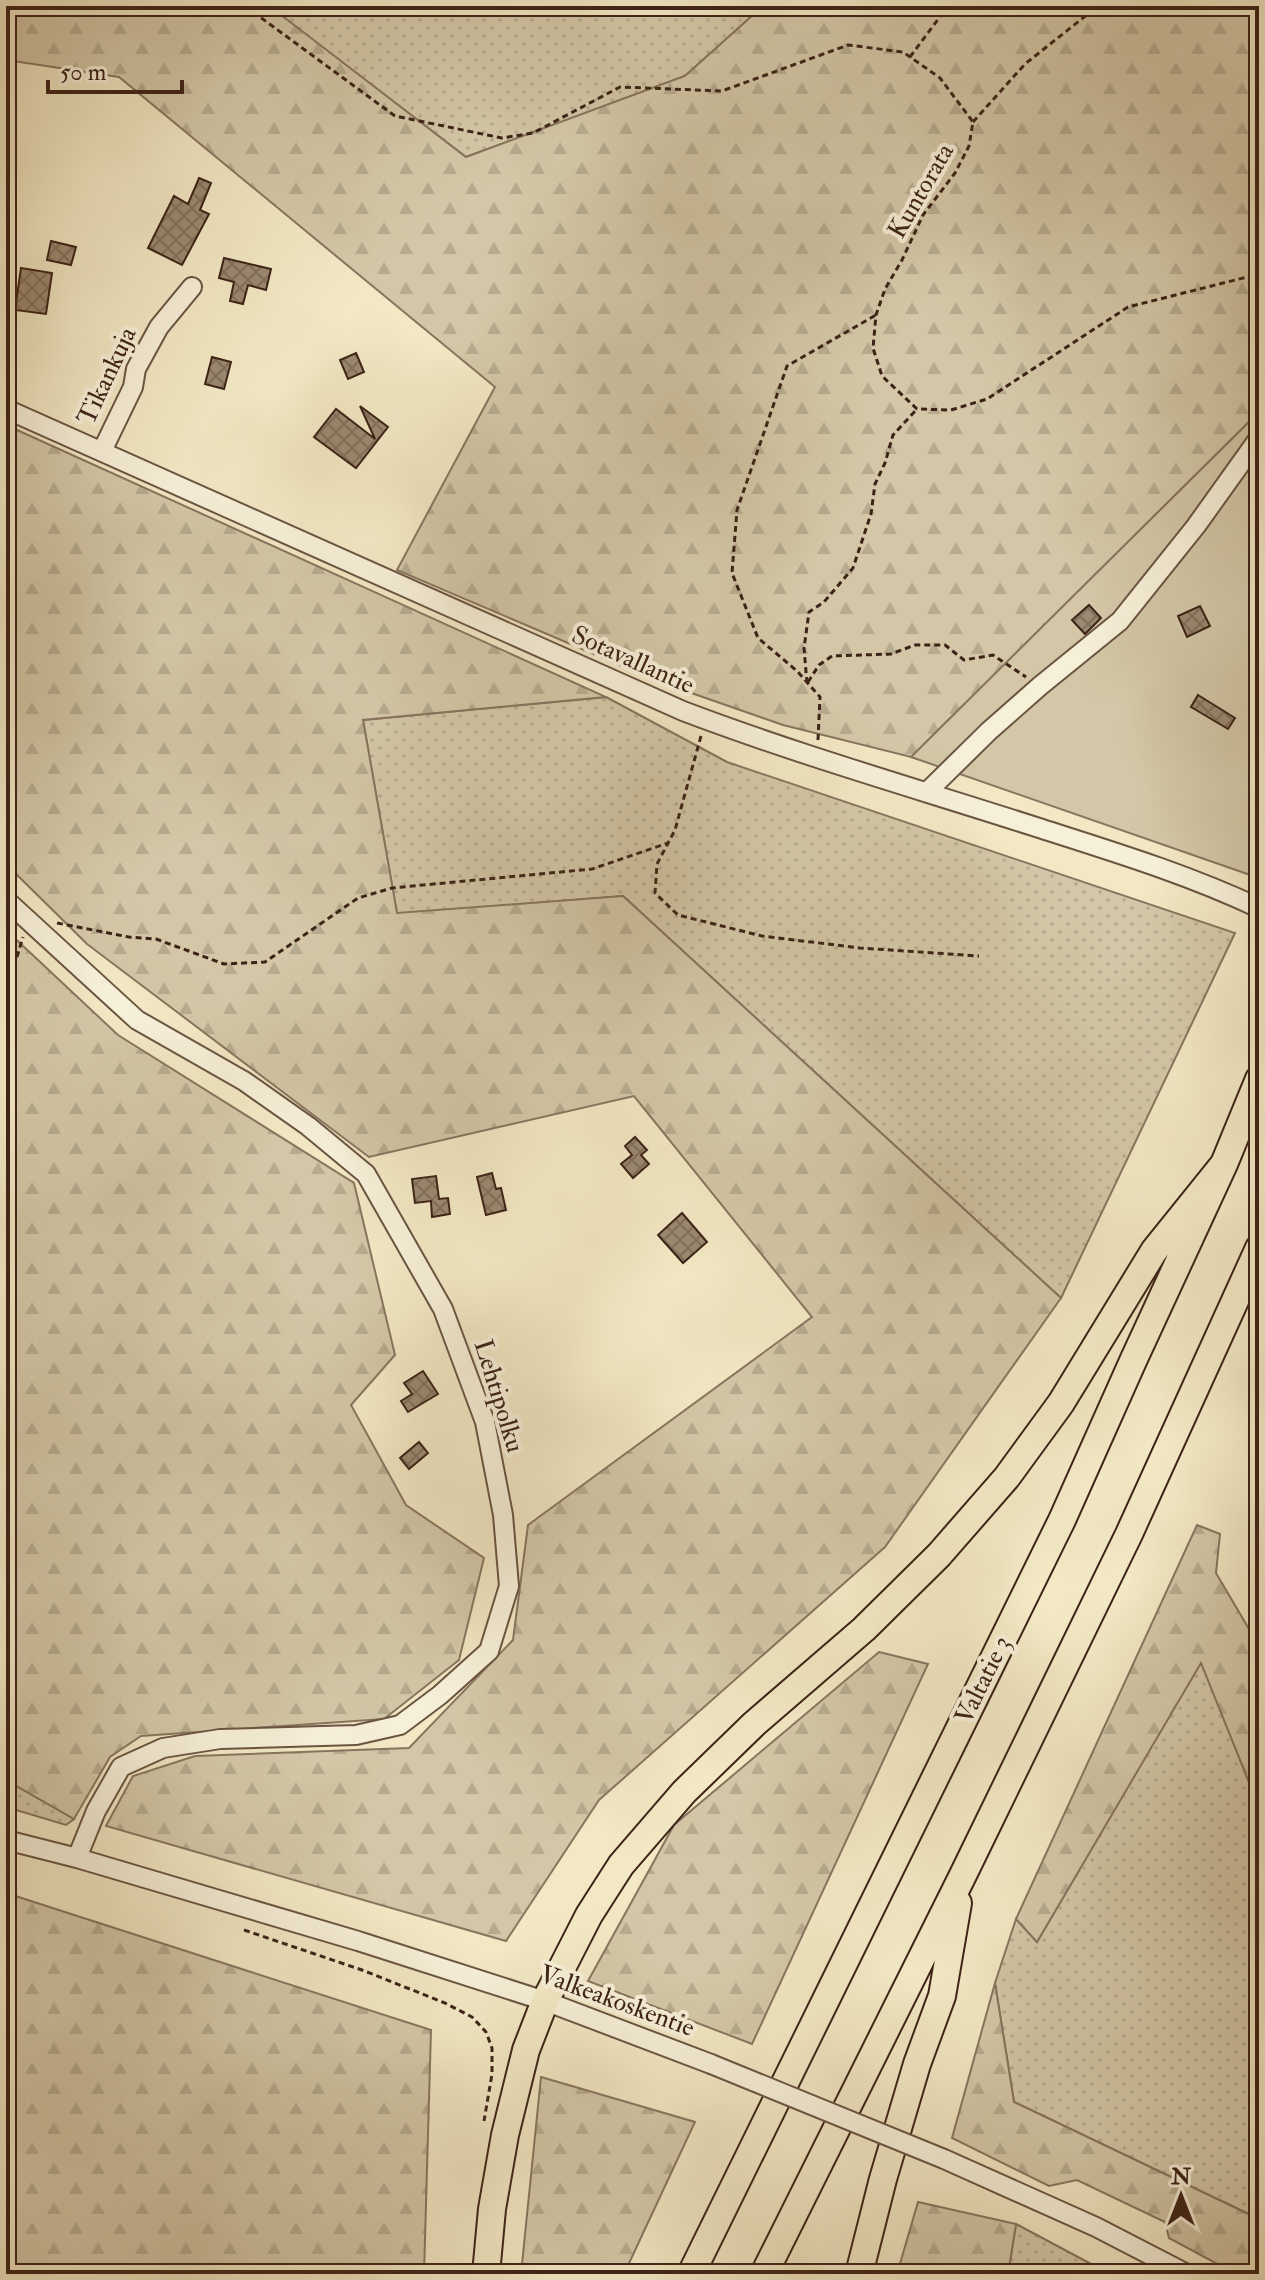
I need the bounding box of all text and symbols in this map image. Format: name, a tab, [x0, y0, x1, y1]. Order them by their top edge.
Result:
scale bar	[48, 44, 182, 94]
text: 50 m	[60, 57, 107, 88]
street label: Kuntorata	[881, 137, 961, 244]
street label: Tikankuja	[70, 322, 144, 430]
street label: Sotavallantie	[567, 619, 699, 701]
street label: Lehtipolku	[466, 1336, 531, 1457]
street label: Valtatie 3	[948, 1631, 1018, 1729]
street label: Valkeakoskentie	[535, 1958, 699, 2044]
north arrow	[1141, 2156, 1221, 2236]
text: N	[1170, 2163, 1191, 2191]

